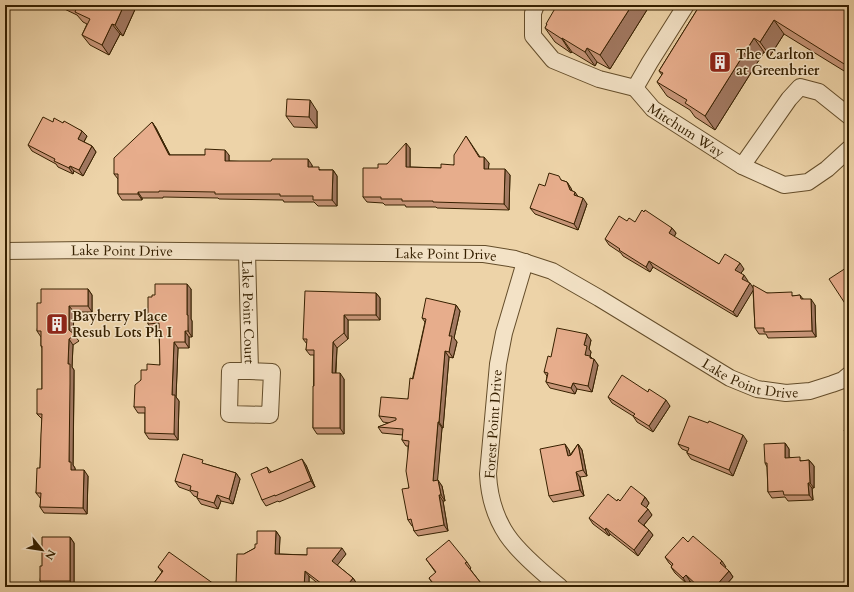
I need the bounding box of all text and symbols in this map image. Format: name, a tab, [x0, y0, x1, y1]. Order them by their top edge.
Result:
place label: The Carlton at Greenbrier	[736, 45, 820, 80]
building icon: The Carlton at Greenbrier	[707, 49, 733, 75]
street label: Mitchum Way	[644, 99, 728, 163]
street label: Lake Point Drive	[71, 241, 173, 261]
street label: Lake Point Drive	[395, 244, 498, 266]
street label: Lake Point Court	[237, 260, 259, 365]
place label: Bayberry Place Resub Lots Ph I	[72, 307, 172, 342]
building icon: Bayberry Place Resub Lots Ph I	[44, 311, 70, 337]
street label: Lake Point Drive	[698, 354, 799, 403]
street label: Forest Point Drive	[480, 369, 507, 479]
north arrow	[22, 530, 62, 570]
text: N	[41, 547, 59, 563]

